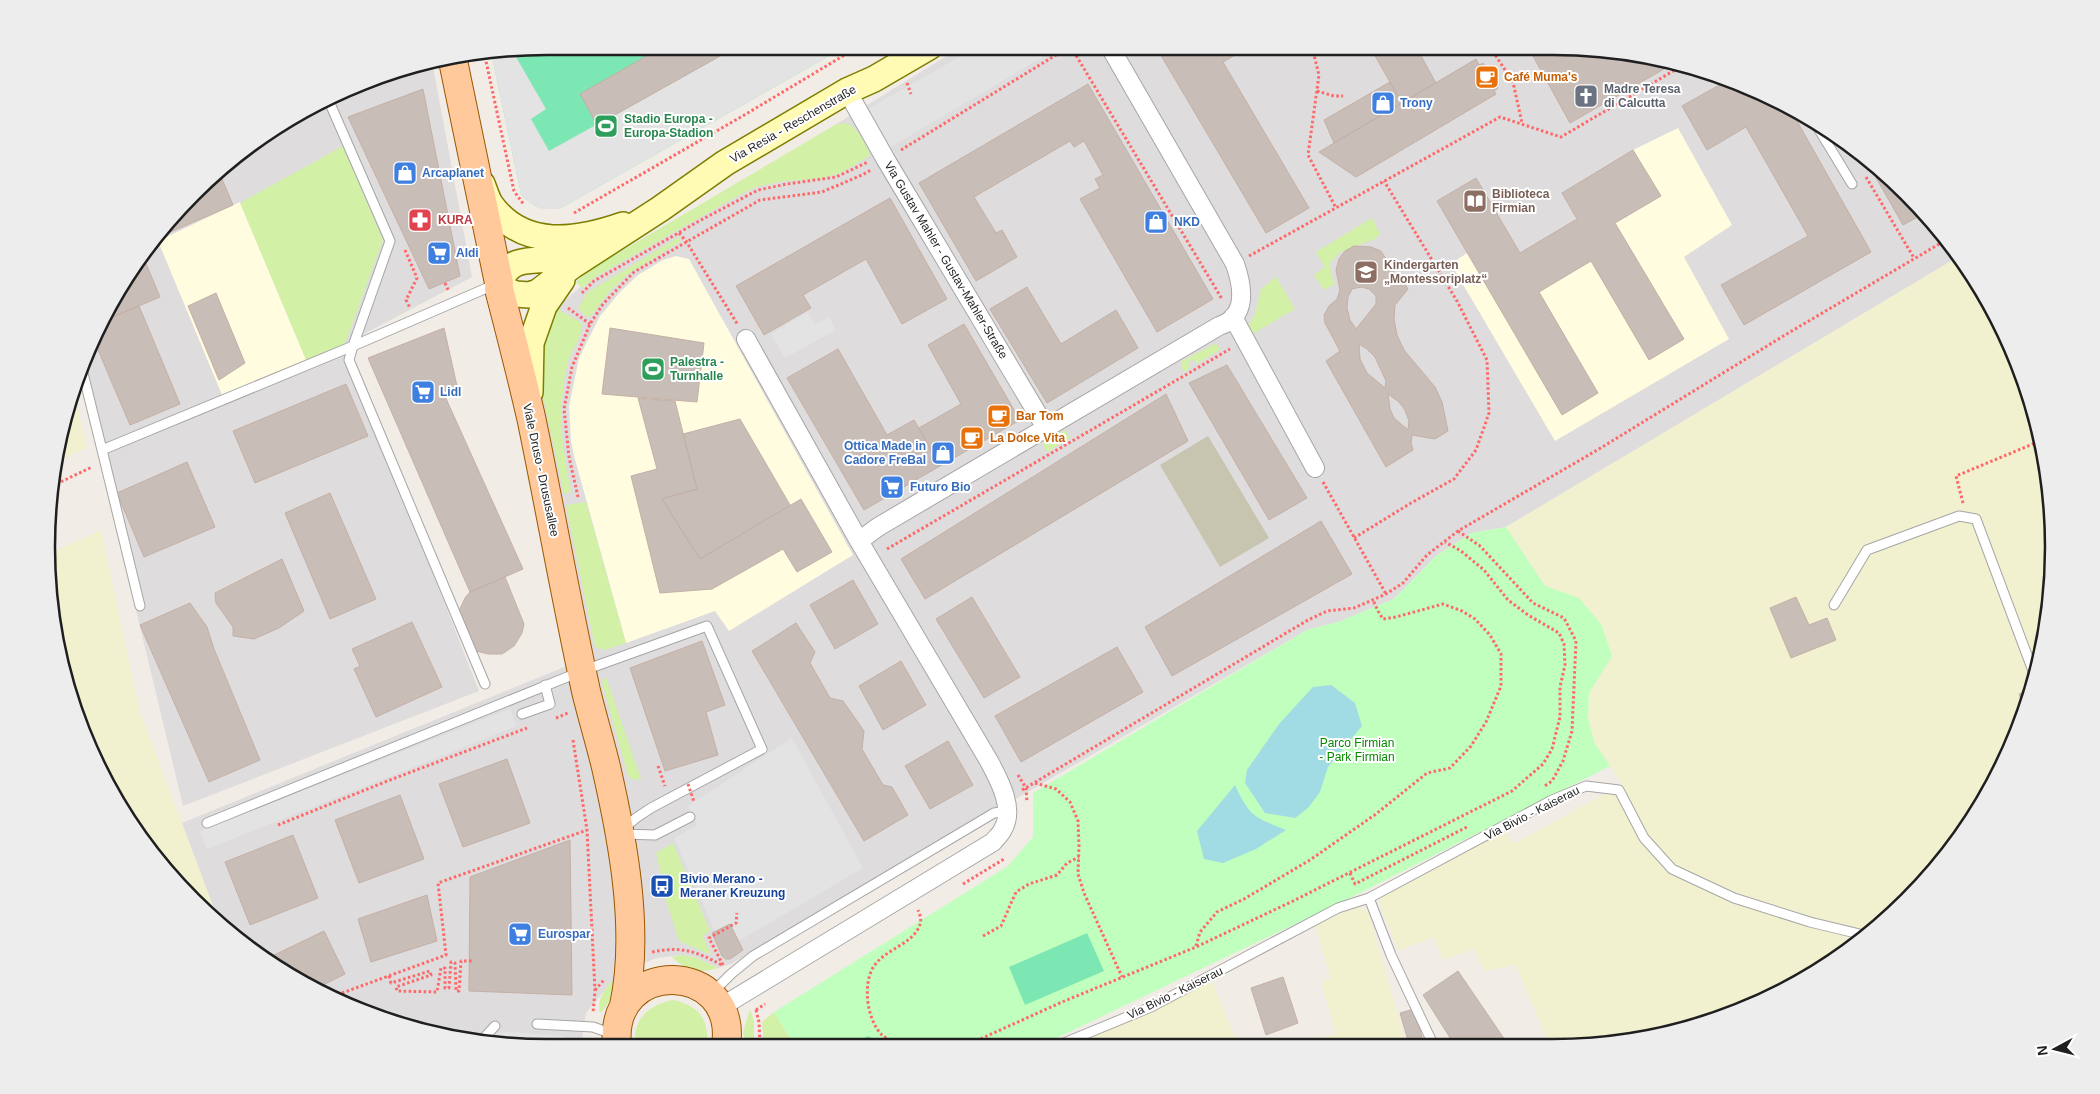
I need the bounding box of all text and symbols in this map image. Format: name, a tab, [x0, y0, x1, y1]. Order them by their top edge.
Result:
cafe icon: Café Muma's	[1474, 64, 1500, 90]
place label: Café Muma's	[1504, 70, 1578, 84]
street label: Via Resia - Reschenstraße	[727, 82, 859, 166]
place label: Madre Teresa di Calcutta	[1604, 82, 1681, 110]
church icon: Madre Teresa di Calcutta	[1573, 83, 1599, 109]
shop icon: Trony	[1370, 90, 1396, 116]
place label: Trony	[1400, 96, 1433, 110]
place label: Stadio Europa - Europa-Stadion	[624, 112, 713, 140]
sports icon: Stadio Europa - Europa-Stadion	[593, 113, 619, 139]
street label: Via Gustav Mahler - Gustav-Mahler-Straße	[881, 159, 1011, 362]
shop icon: Arcaplanet	[392, 160, 418, 186]
place label: Arcaplanet	[422, 166, 484, 180]
place label: Biblioteca Firmian	[1492, 187, 1550, 215]
library icon: Biblioteca Firmian	[1462, 188, 1488, 214]
pharmacy icon: KURA	[407, 207, 433, 233]
shop icon: NKD	[1143, 209, 1169, 235]
place label: KURA	[438, 213, 473, 227]
place label: NKD	[1174, 215, 1200, 229]
supermarket icon: Aldi	[426, 240, 452, 266]
place label: Aldi	[456, 246, 479, 260]
place label: Kindergarten „Montessoriplatz“	[1384, 258, 1487, 286]
school or university icon: Kindergarten „Montessoriplatz“	[1353, 259, 1379, 285]
place label: Palestra - Turnhalle	[670, 355, 724, 383]
sports icon: Palestra - Turnhalle	[640, 356, 666, 382]
supermarket icon: Lidl	[410, 379, 436, 405]
place label: Lidl	[440, 385, 461, 399]
street label: Viale Druso - Drususallee	[520, 402, 562, 538]
cafe icon: Bar Tom	[986, 403, 1012, 429]
place label: Bar Tom	[1016, 409, 1064, 423]
cafe icon: La Dolce Vita	[959, 425, 985, 451]
place label: La Dolce Vita	[990, 431, 1065, 445]
place label: Ottica Made in Cadore FreBal	[844, 439, 926, 467]
shop icon: Ottica Made in Cadore FreBal	[930, 440, 956, 466]
supermarket icon: Futuro Bio	[879, 474, 905, 500]
place label: Futuro Bio	[910, 480, 971, 494]
park label: Parco Firmian - Park Firmian	[1319, 736, 1395, 764]
street label: Via Bivio - Kaiserau	[1482, 783, 1582, 843]
place label: Bivio Merano - Meraner Kreuzung	[680, 872, 785, 900]
bus stop icon: Bivio Merano - Meraner Kreuzung	[649, 873, 675, 899]
supermarket icon: Eurospar	[507, 921, 533, 947]
place label: Eurospar	[538, 927, 591, 941]
street label: Via Bivio - Kaiserau	[1125, 964, 1225, 1022]
north arrow	[2030, 1024, 2080, 1074]
text: N	[2034, 1045, 2051, 1057]

